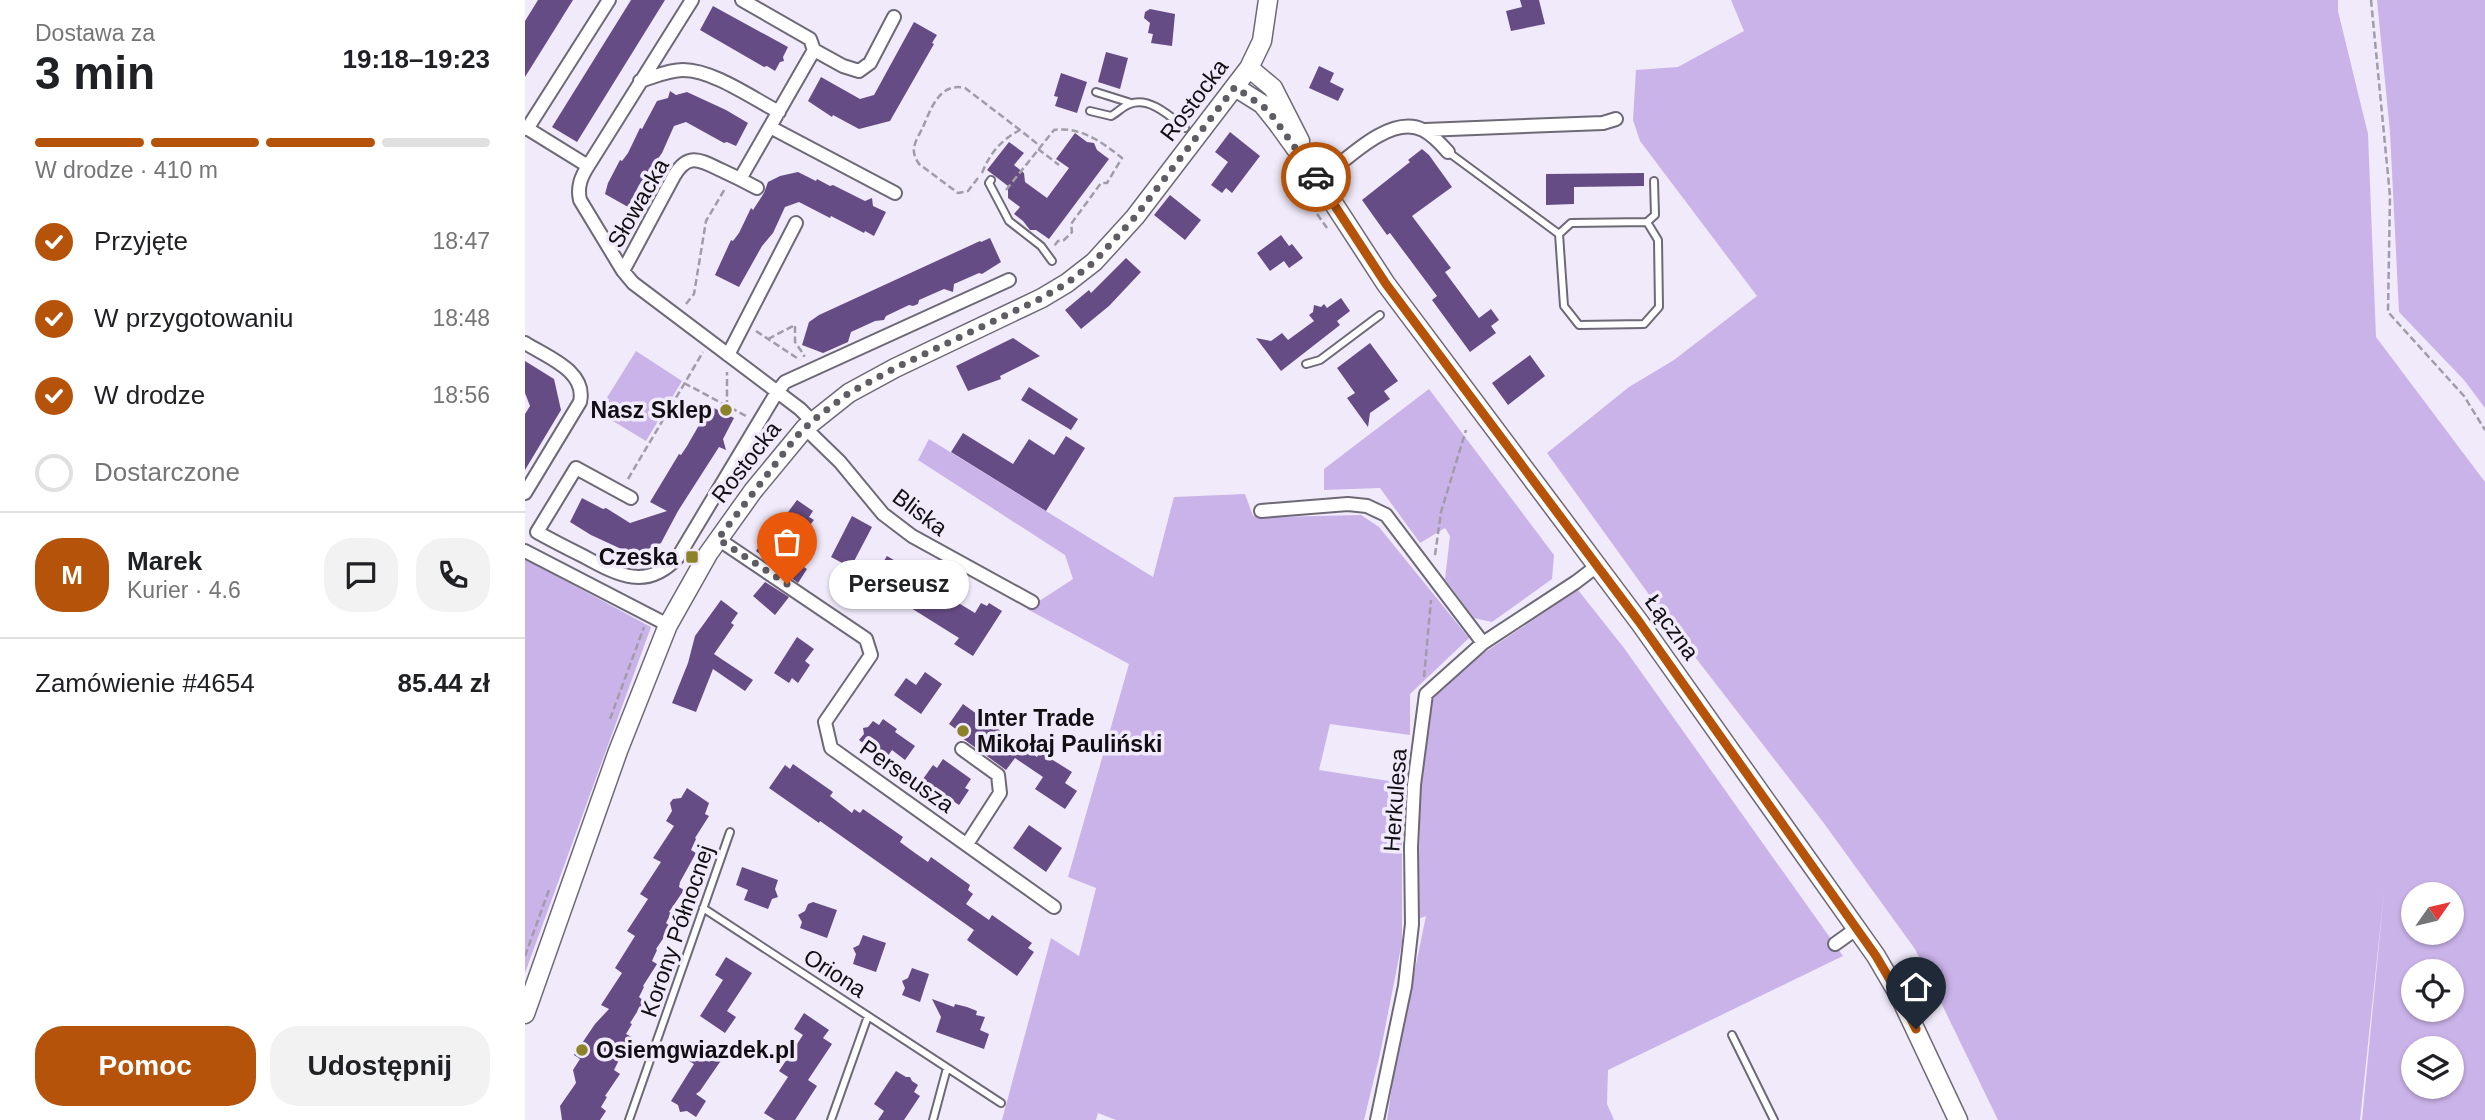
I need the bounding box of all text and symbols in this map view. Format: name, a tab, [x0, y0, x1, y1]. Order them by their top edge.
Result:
text: Dostawa za	[35, 20, 155, 46]
text: 19:18–19:23	[343, 44, 490, 74]
text: 3 min	[35, 47, 155, 99]
street label: Rostocka	[1155, 54, 1233, 146]
courier	[1281, 142, 1351, 212]
street label: Słowacka	[602, 154, 674, 252]
text: W drodze · 410 m	[35, 157, 218, 183]
icon: car	[1297, 158, 1335, 196]
icon: check	[35, 223, 73, 261]
text: Przyjęte	[94, 226, 188, 256]
text: 18:47	[432, 228, 490, 254]
icon: check	[35, 300, 73, 338]
text: W przygotowaniu	[94, 303, 293, 333]
text: 18:48	[432, 305, 490, 331]
icon: check	[35, 377, 73, 415]
text: W drodze	[94, 380, 205, 410]
text: 18:56	[432, 382, 490, 408]
place label: Nasz Sklep	[591, 397, 712, 423]
marker: Nasz Sklep	[718, 402, 734, 418]
street label: Rostocka	[706, 416, 786, 508]
text: Dostarczone	[94, 457, 240, 487]
street label: Bliska	[888, 483, 952, 541]
pin	[757, 512, 817, 584]
icon: bag	[768, 523, 806, 561]
button: chat	[324, 538, 398, 612]
button: phone	[416, 538, 490, 612]
place label: Czeska	[599, 544, 678, 570]
text: Marek	[127, 546, 202, 576]
marker: Czeska	[684, 549, 700, 565]
text: M	[61, 560, 83, 590]
callout: Perseusz	[829, 560, 969, 608]
text: Perseusz	[848, 571, 950, 597]
text: Kurier · 4.6	[127, 577, 241, 603]
street label: Łączna	[1640, 589, 1704, 665]
text: Zamówienie #4654	[35, 668, 255, 698]
text: 85.44 zł	[397, 668, 490, 698]
place label: Inter Trade Mikołaj Pauliński	[977, 705, 1162, 757]
marker: Inter Trade Mikołaj Pauliński	[955, 723, 971, 739]
street label: Perseusza	[855, 734, 959, 818]
street label: Herkulesa	[1378, 747, 1412, 853]
street label: Korony Północnej	[635, 842, 719, 1020]
north arrow	[2401, 882, 2464, 945]
map controls	[2401, 882, 2464, 1099]
street label: Oriona	[799, 943, 871, 1003]
pin	[1886, 957, 1946, 1029]
button: locate	[2401, 959, 2464, 1022]
icon: home	[1897, 968, 1935, 1006]
button: Pomoc	[35, 1026, 256, 1106]
button: Udostępnij	[270, 1026, 490, 1106]
button: layers	[2401, 1036, 2464, 1099]
place label: Osiemgwiazdek.pl	[596, 1037, 795, 1063]
marker: Osiemgwiazdek.pl	[574, 1042, 590, 1058]

